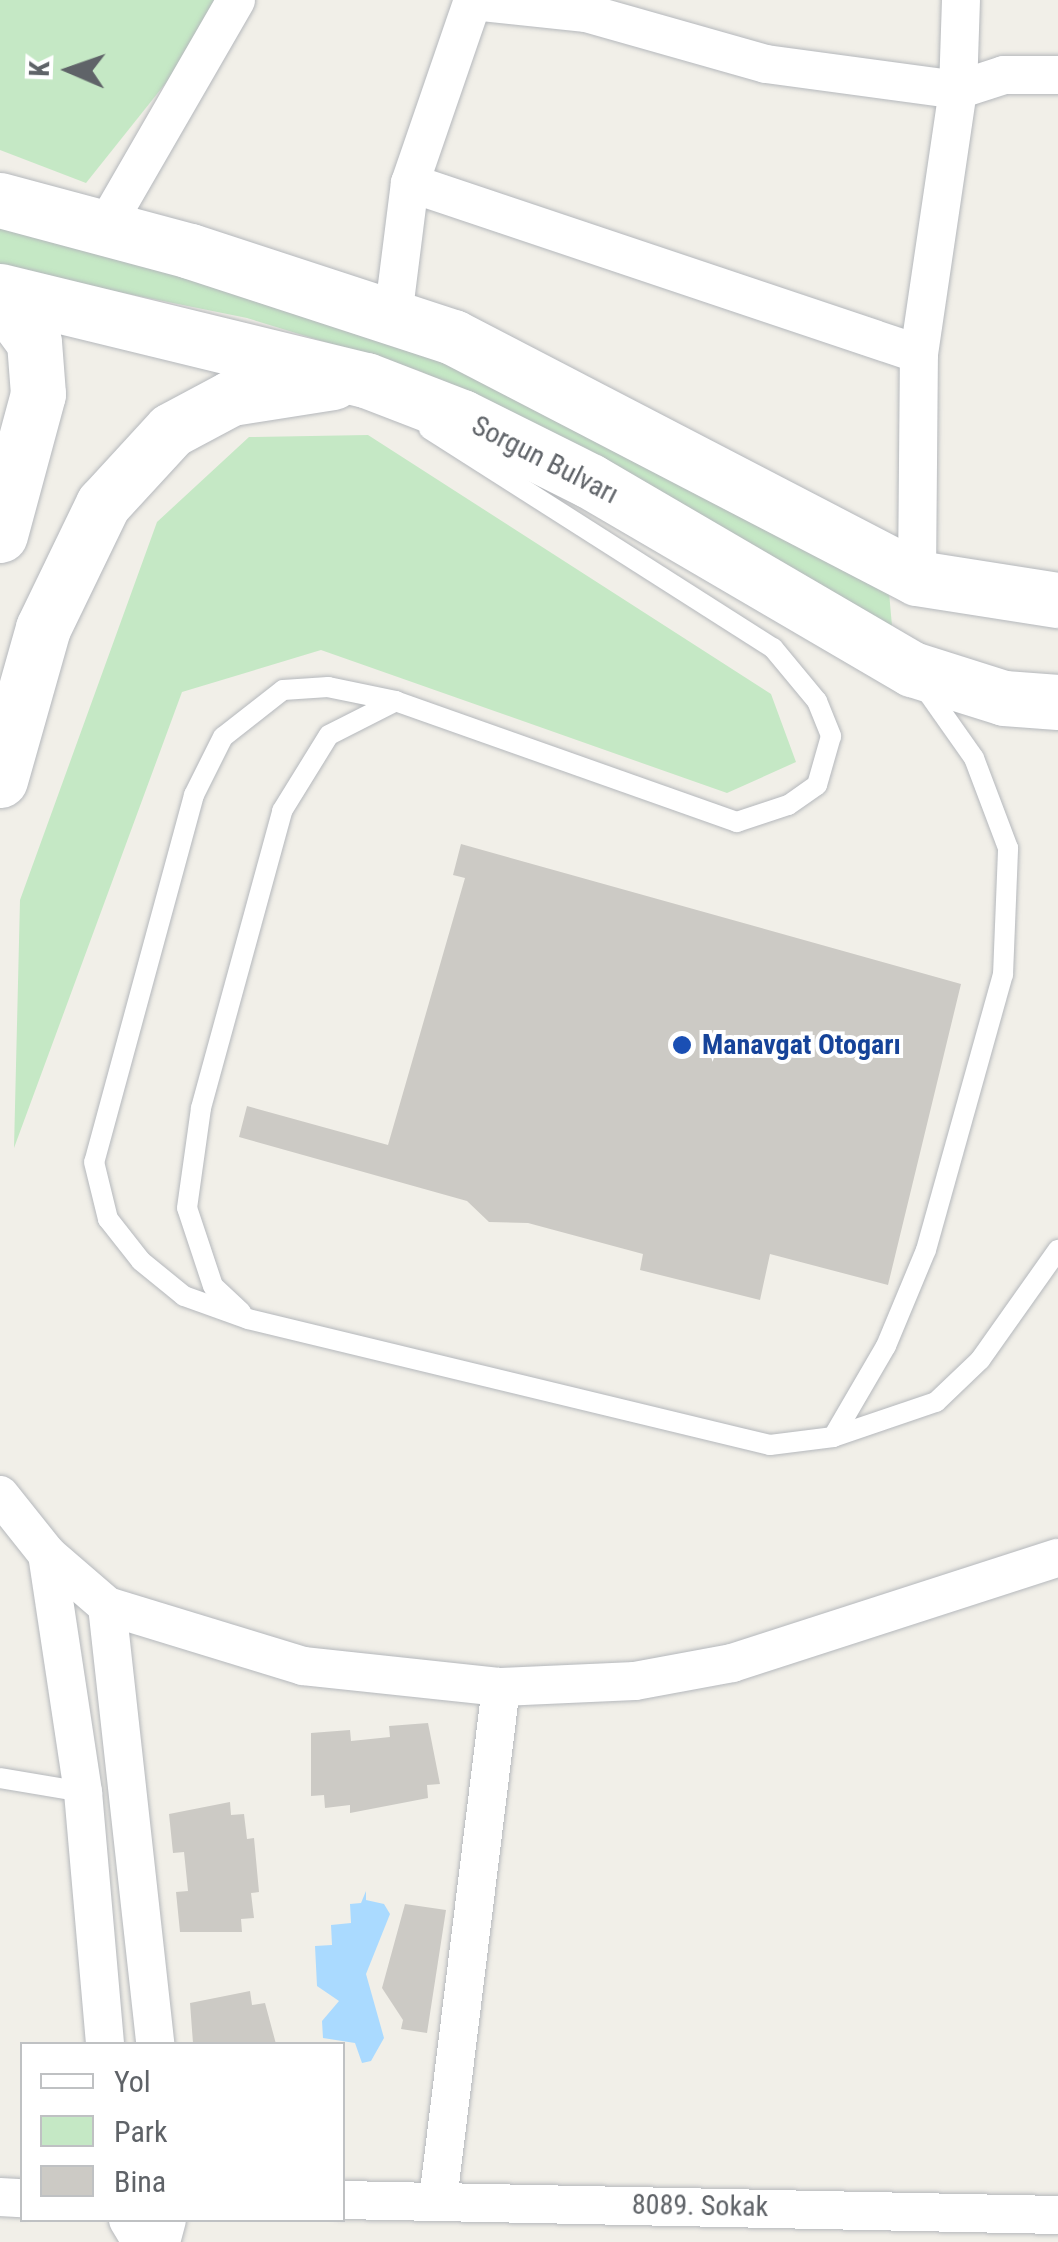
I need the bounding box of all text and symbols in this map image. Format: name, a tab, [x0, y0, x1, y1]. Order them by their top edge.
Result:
north arrow	[20, 20, 120, 120]
text: K	[23, 61, 56, 77]
street label: Sorgun Bulvarı	[466, 409, 624, 511]
place label: Manavgat Otogarı	[702, 1028, 901, 1062]
marker: Manavgat Otogarı	[671, 1034, 693, 1056]
legend	[20, 2042, 345, 2222]
text: Yol	[114, 2064, 151, 2099]
text: Park	[114, 2114, 168, 2149]
text: Bina	[114, 2164, 166, 2199]
street label: 8089. Sokak	[632, 2188, 768, 2224]

